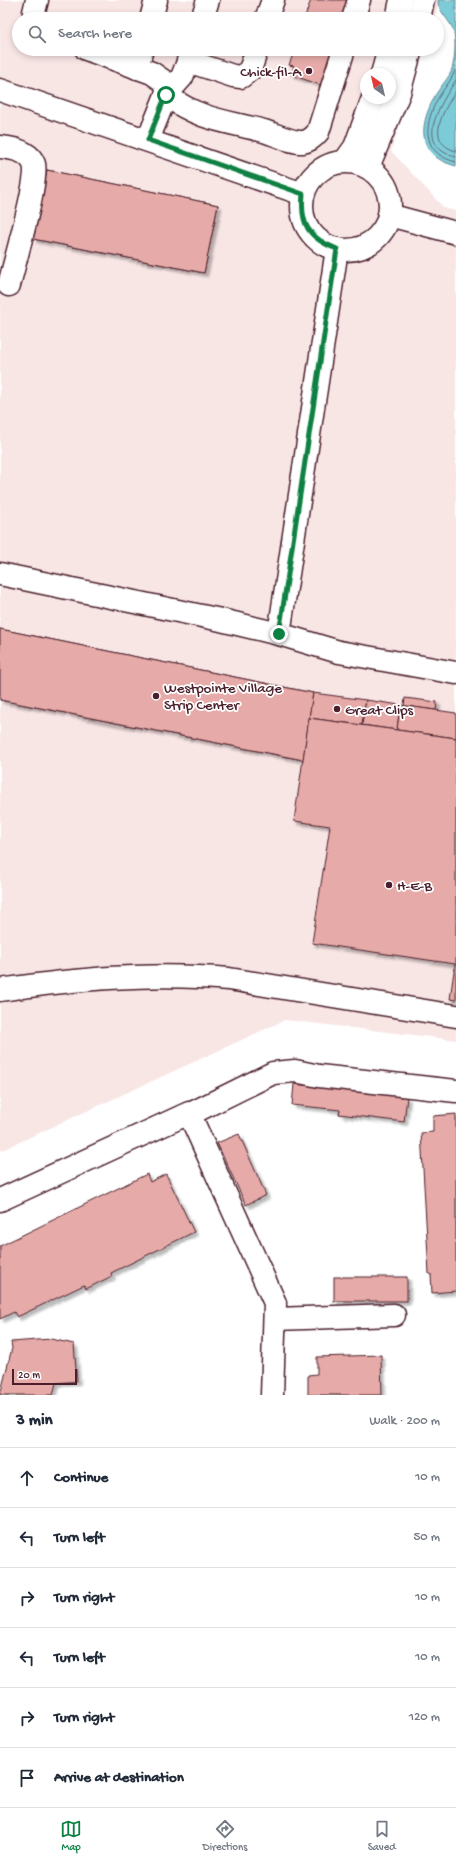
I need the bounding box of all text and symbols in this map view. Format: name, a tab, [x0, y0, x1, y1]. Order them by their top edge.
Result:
search box	[12, 12, 444, 56]
icon: search	[26, 23, 48, 45]
text: Search here	[58, 25, 132, 43]
place label: Chick-fil-A	[240, 64, 302, 82]
marker: Chick-fil-A	[304, 66, 314, 76]
north arrow	[360, 68, 396, 104]
route start	[157, 86, 175, 104]
route end	[270, 625, 288, 643]
place label: Westpointe Village Strip Center	[164, 680, 282, 715]
marker: Westpointe Village Strip Center	[151, 691, 161, 701]
place label: Great Clips	[345, 702, 414, 720]
marker: Great Clips	[332, 704, 342, 714]
place label: H-E-B	[397, 878, 432, 896]
marker: H-E-B	[384, 880, 394, 890]
scale bar	[12, 1367, 77, 1386]
text: 20 m	[18, 1370, 40, 1382]
text: 3 min	[16, 1411, 53, 1431]
text: Walk · 200 m	[369, 1414, 440, 1429]
icon: ahead	[16, 1467, 38, 1489]
text: Continue	[54, 1469, 108, 1487]
text: 10 m	[415, 1470, 440, 1485]
icon: left	[16, 1527, 38, 1549]
text: Turn left	[54, 1529, 105, 1547]
text: 50 m	[413, 1530, 440, 1545]
icon: right	[16, 1587, 38, 1609]
text: Turn right	[54, 1589, 114, 1607]
text: 10 m	[415, 1590, 440, 1605]
icon: left	[16, 1647, 38, 1669]
text: Turn left	[54, 1649, 105, 1667]
text: 10 m	[415, 1650, 440, 1665]
icon: right	[16, 1707, 38, 1729]
text: Turn right	[54, 1709, 114, 1727]
text: 120 m	[409, 1710, 440, 1725]
icon: arrive	[16, 1767, 38, 1789]
text: Arrive at destination	[54, 1769, 184, 1787]
tab: Map	[60, 1818, 82, 1854]
tab: Directions	[203, 1818, 247, 1854]
tab: Saved	[368, 1818, 396, 1854]

